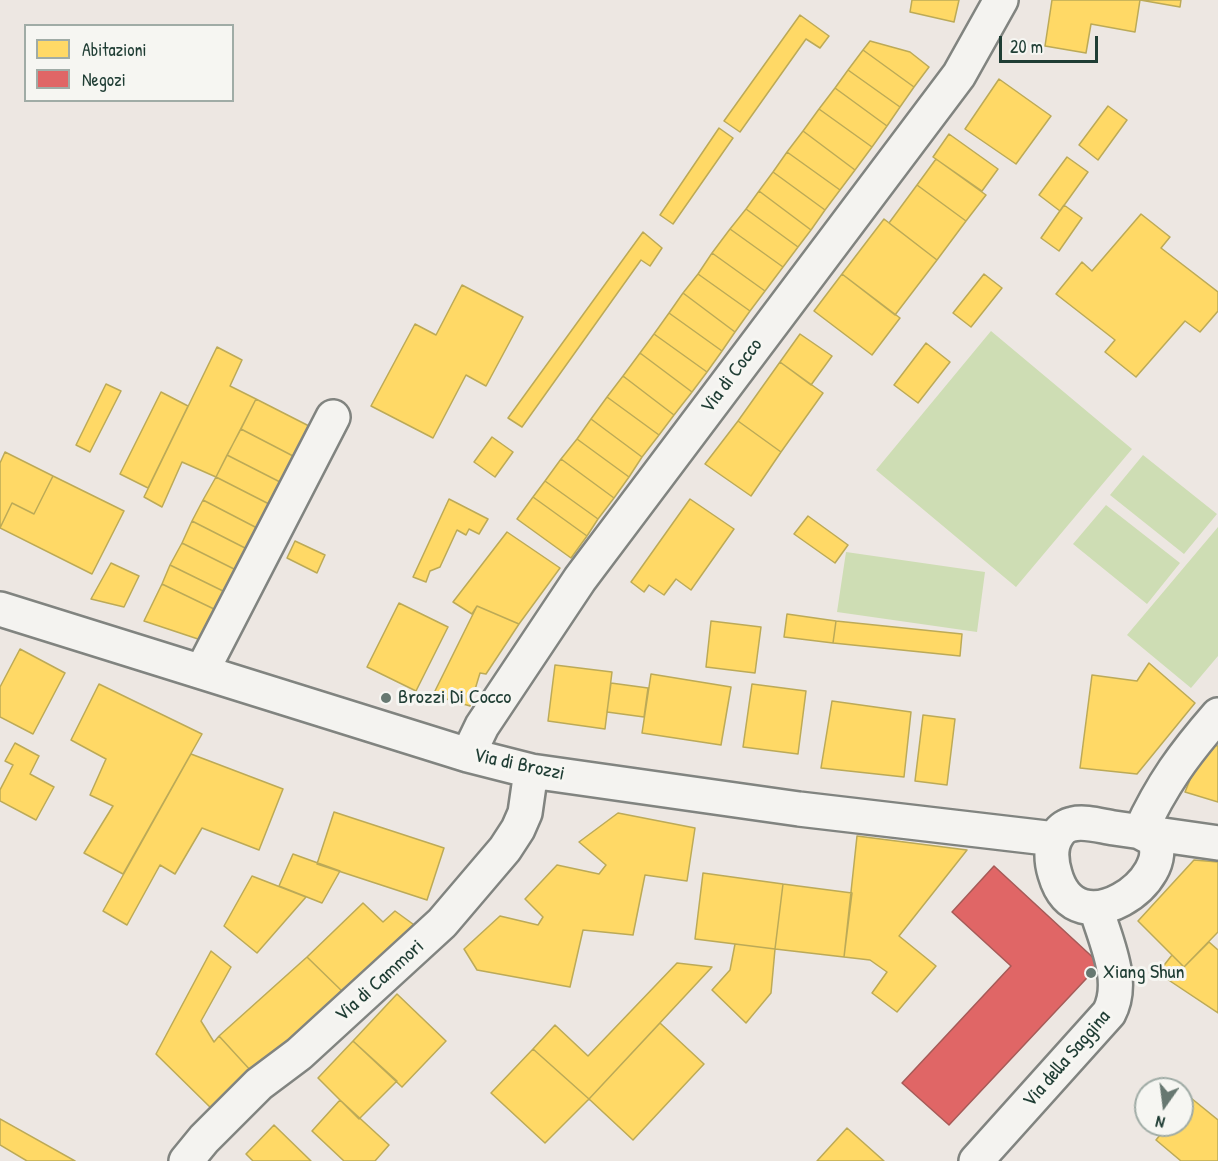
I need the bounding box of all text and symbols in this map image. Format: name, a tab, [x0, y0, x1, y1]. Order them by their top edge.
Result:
legend	[24, 24, 234, 102]
scale bar	[1002, 24, 1101, 62]
text: 20 m	[1010, 34, 1043, 59]
text: Abitazioni	[82, 37, 147, 62]
text: Negozi	[82, 67, 126, 92]
street label: Via di Cocco	[696, 334, 768, 418]
place label: Brozzi Di Cocco	[398, 686, 511, 710]
marker: Brozzi Di Cocco	[379, 691, 393, 705]
street label: Via di Brozzi	[471, 744, 567, 786]
street label: Via di Cammori	[331, 935, 429, 1027]
place label: Xiang Shun	[1103, 961, 1184, 985]
marker: Xiang Shun	[1084, 966, 1098, 980]
street label: Via della Saggina	[1018, 1005, 1116, 1113]
north arrow	[1134, 1077, 1194, 1137]
text: N	[1153, 1111, 1167, 1134]

